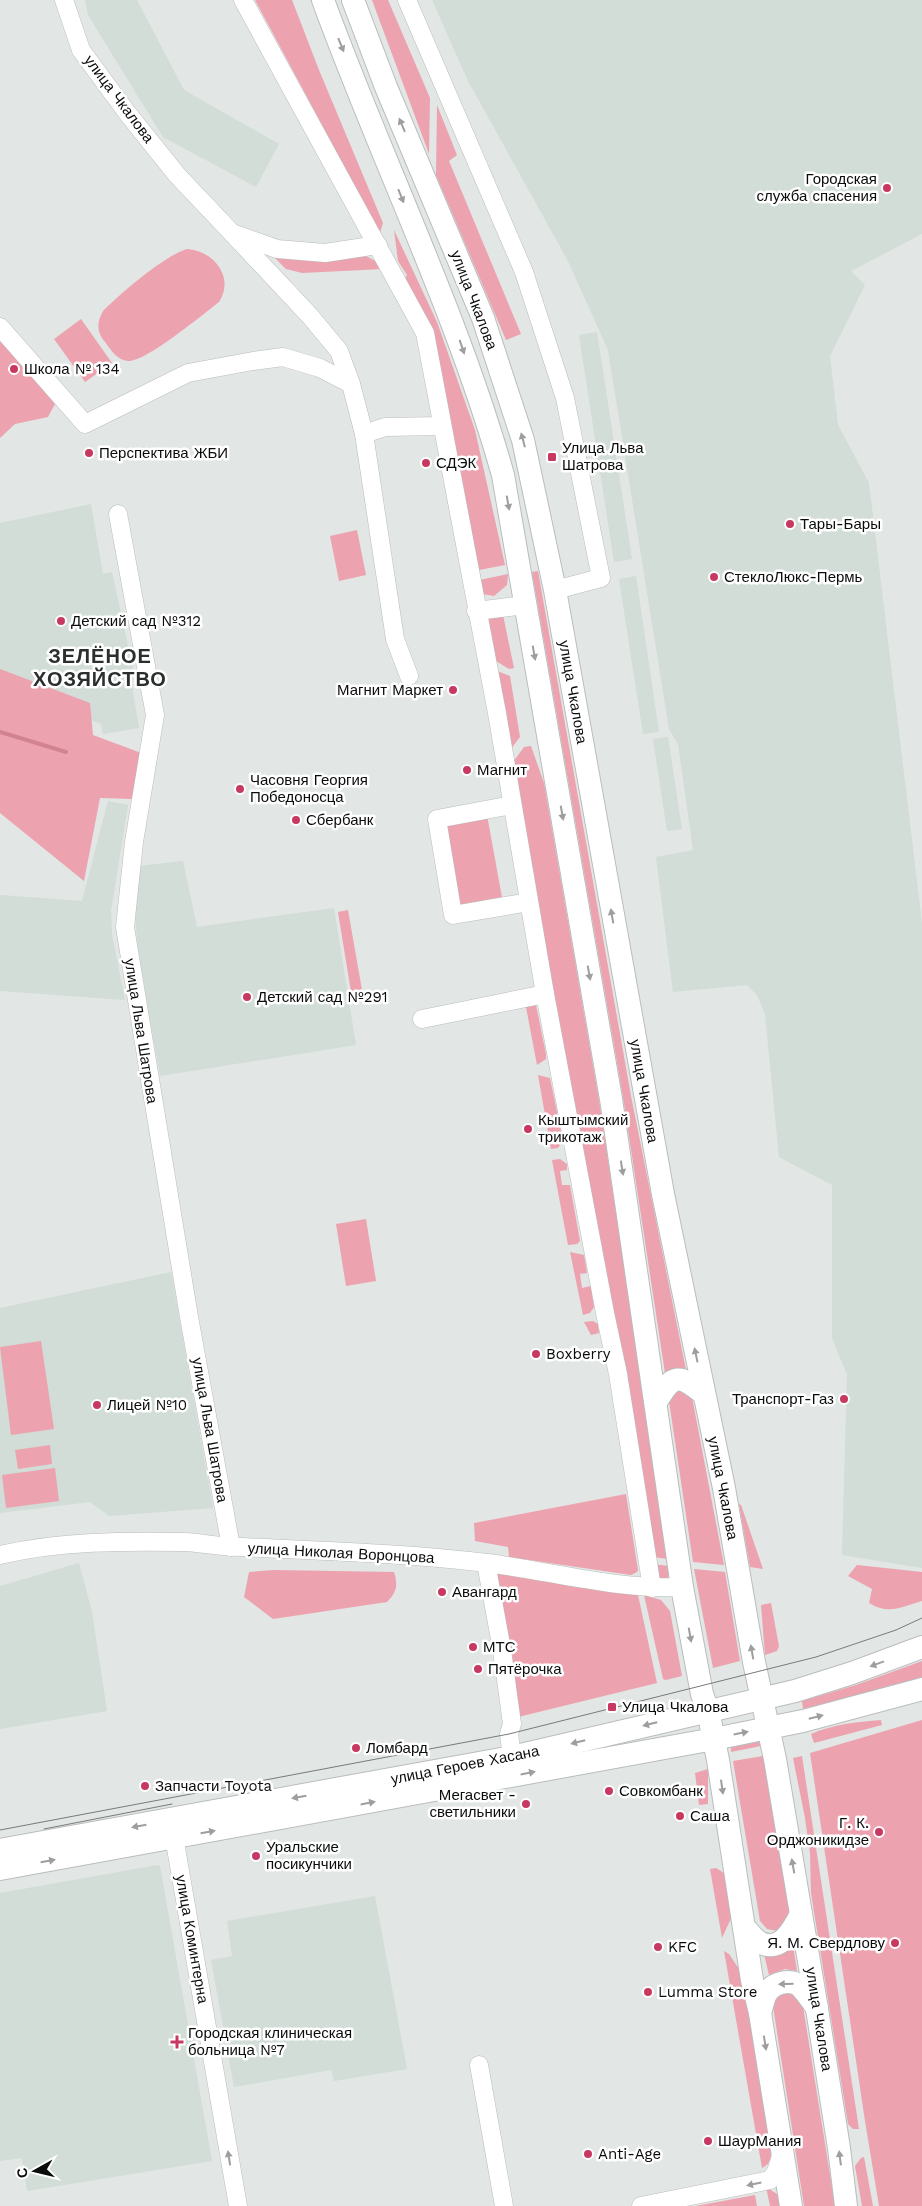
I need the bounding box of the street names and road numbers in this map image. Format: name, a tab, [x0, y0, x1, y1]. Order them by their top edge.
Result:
street label: улица Чкалова	[80, 52, 158, 147]
street label: улица Чкалова	[447, 248, 501, 353]
street label: улица Чкалова	[555, 639, 591, 746]
street label: улица Льва Шатрова	[121, 957, 161, 1106]
street label: улица Чкалова	[626, 1038, 662, 1145]
street label: улица Льва Шатрова	[188, 1356, 232, 1504]
street label: улица Чкалова	[704, 1435, 742, 1542]
street label: улица Николая Воронцова	[247, 1539, 435, 1567]
street label: улица Героев Хасана	[389, 1742, 541, 1788]
street label: улица Коминтерна	[172, 1873, 212, 2005]
street label: улица Чкалова	[802, 1966, 836, 2073]

